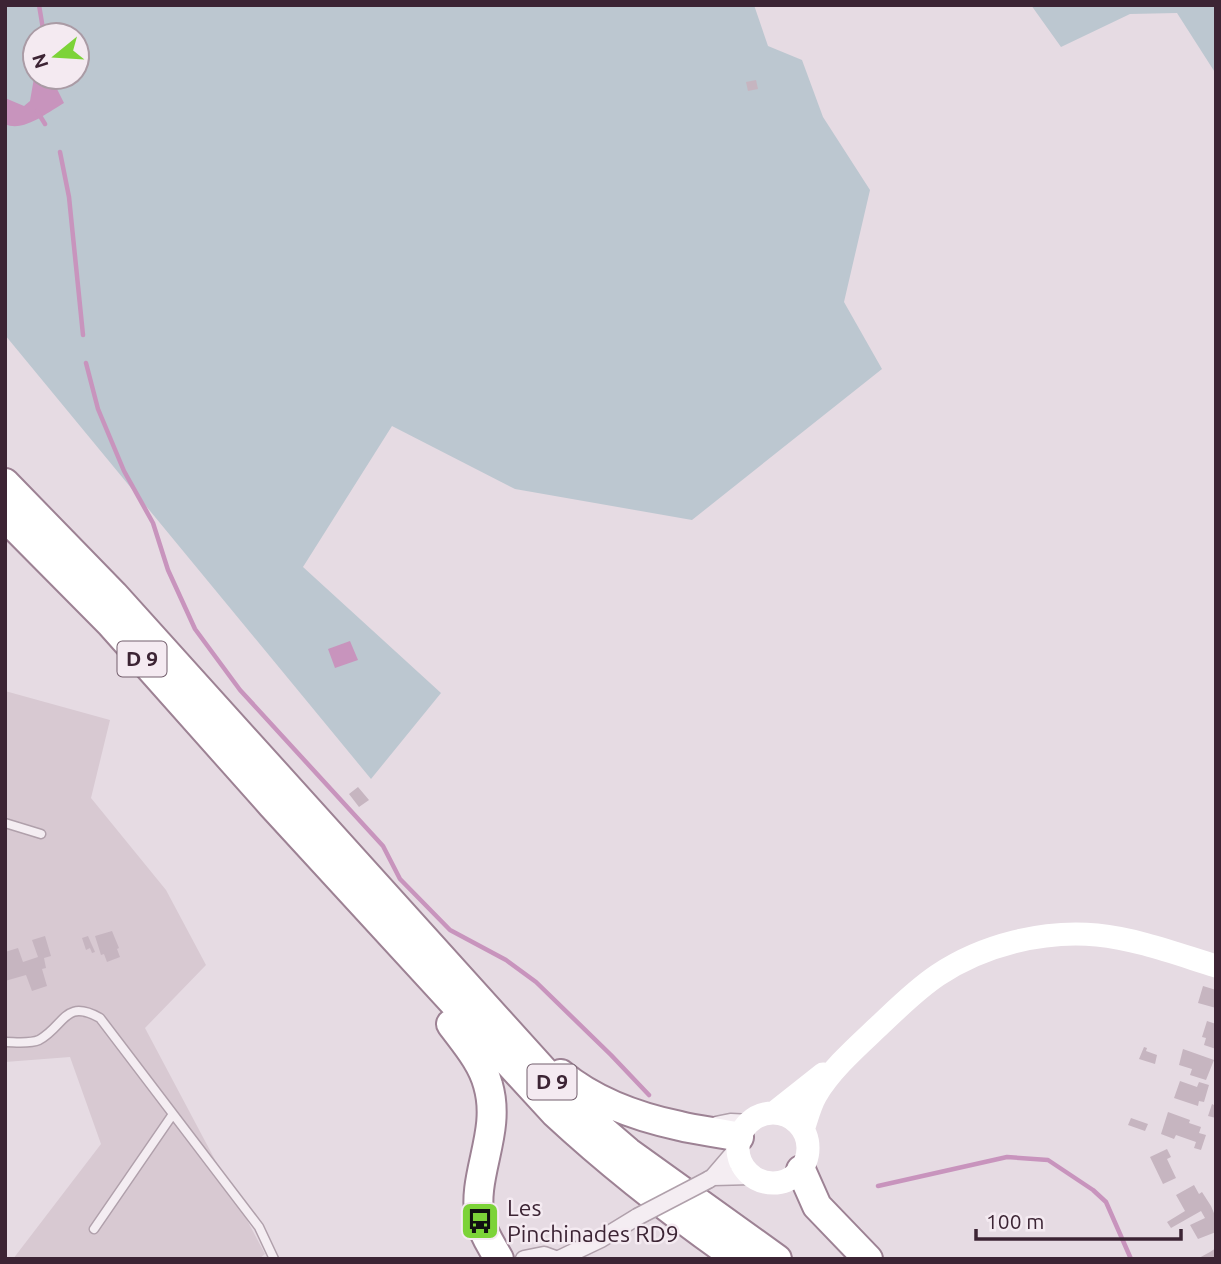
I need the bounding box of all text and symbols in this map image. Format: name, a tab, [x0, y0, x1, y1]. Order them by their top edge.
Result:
north arrow	[21, 21, 91, 91]
text: N	[27, 51, 52, 71]
road number: D 9	[118, 642, 166, 676]
road number: D 9	[528, 1064, 576, 1100]
place label: Les Pinchinades RD9	[507, 1195, 679, 1246]
scale bar	[976, 1198, 1181, 1242]
bus stop icon: Les Pinchinades RD9	[459, 1200, 501, 1242]
text: 100 m	[986, 1209, 1044, 1233]

